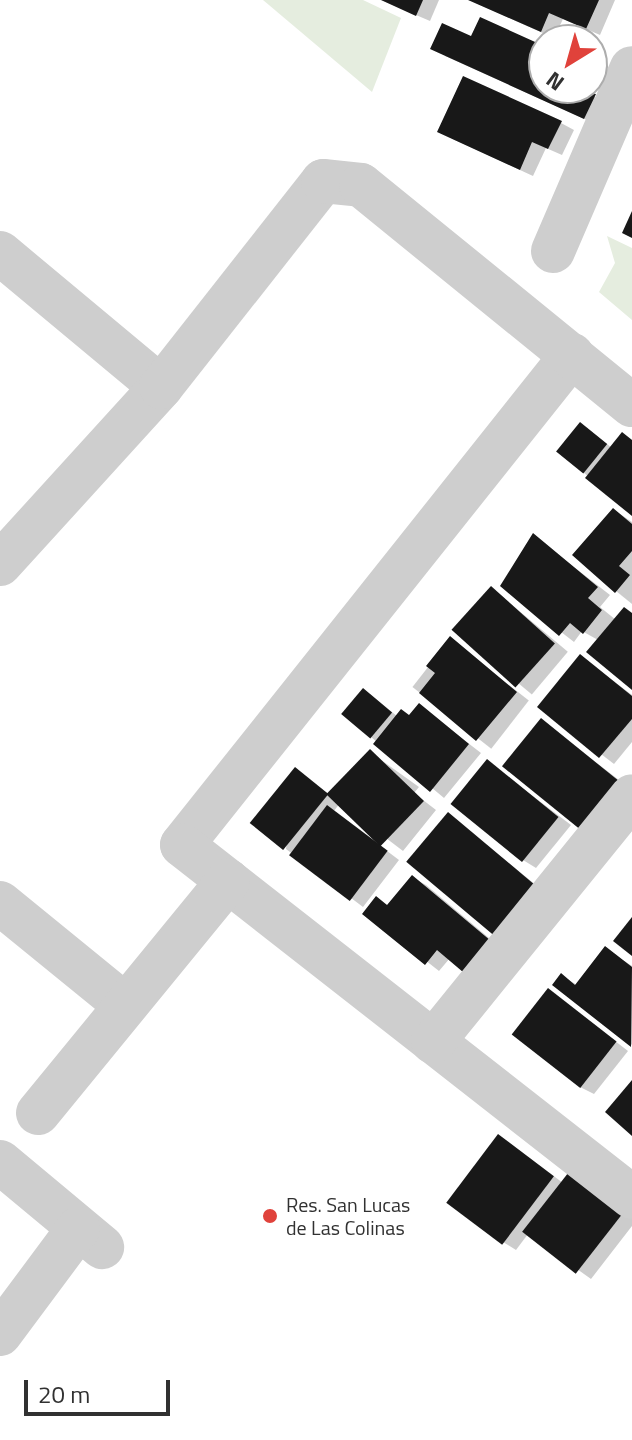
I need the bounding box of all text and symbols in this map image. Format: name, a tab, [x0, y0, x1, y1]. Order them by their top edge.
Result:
north arrow	[528, 24, 608, 104]
text: N	[538, 63, 571, 100]
place label: Res. San Lucas de Las Colinas	[286, 1192, 410, 1239]
marker: Res. San Lucas de Las Colinas	[261, 1207, 279, 1225]
scale bar	[28, 1364, 174, 1414]
text: 20 m	[38, 1376, 90, 1412]

